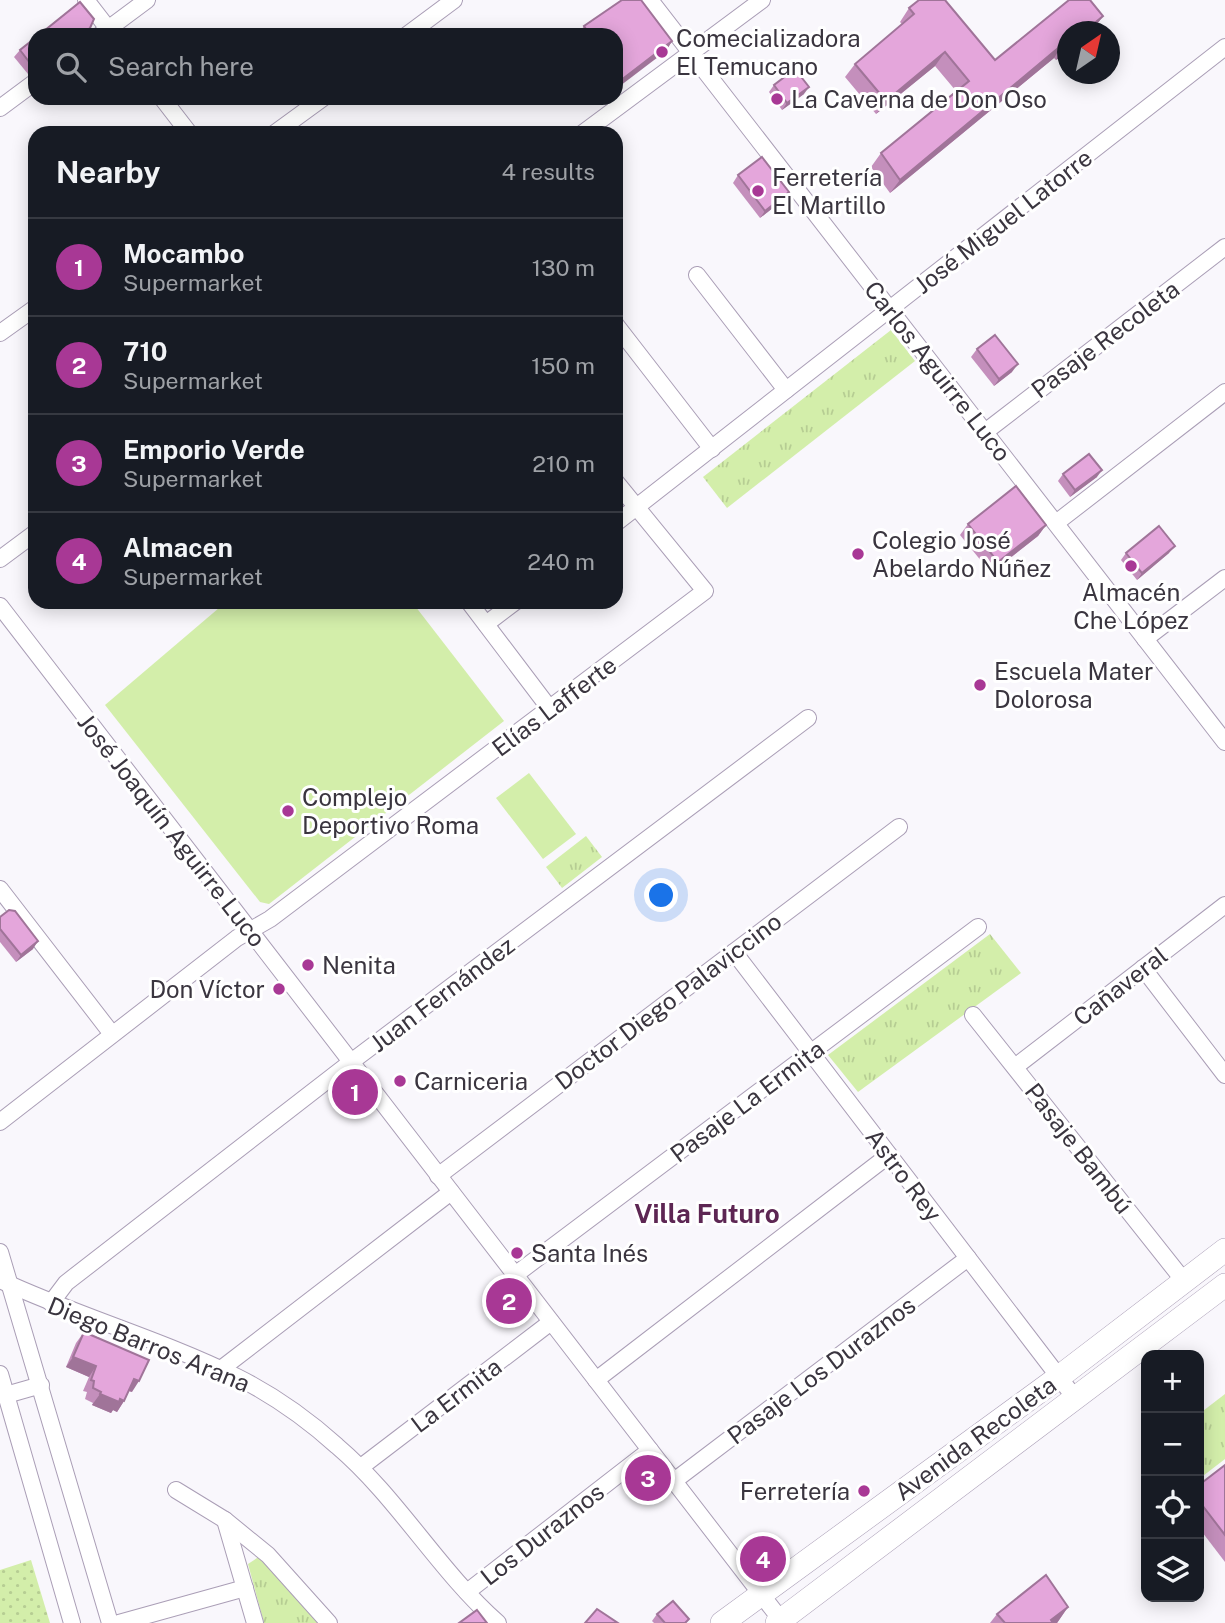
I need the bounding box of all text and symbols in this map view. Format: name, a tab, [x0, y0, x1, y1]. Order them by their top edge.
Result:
north arrow	[1057, 21, 1120, 84]
place label: Comecializadora El Temucano	[676, 24, 861, 80]
search box	[28, 28, 623, 105]
marker: Comecializadora El Temucano	[654, 44, 670, 60]
icon: search	[52, 48, 90, 86]
text: Search here	[108, 51, 254, 82]
place label: La Caverna de Don Oso	[791, 85, 1047, 113]
marker: La Caverna de Don Oso	[769, 91, 785, 107]
street label: José Miguel Latorre	[909, 143, 1097, 299]
text: Nearby	[56, 154, 160, 190]
text: 4 results	[501, 158, 595, 185]
place label: Ferretería El Martillo	[772, 163, 886, 219]
marker: Ferretería El Martillo	[750, 183, 766, 199]
text: Mocambo	[123, 238, 244, 269]
text: 1	[74, 254, 84, 281]
text: 130 m	[532, 254, 595, 281]
text: Supermarket	[123, 269, 263, 296]
street label: Pasaje Recoleta	[1026, 274, 1184, 404]
street label: Carlos Aguirre Luco	[859, 275, 1017, 467]
text: 710	[123, 336, 167, 367]
text: 2	[72, 352, 86, 379]
text: 150 m	[531, 352, 595, 379]
text: Supermarket	[123, 367, 263, 394]
text: Emporio Verde	[123, 434, 305, 465]
text: 3	[71, 450, 87, 477]
text: 210 m	[532, 450, 595, 477]
text: Supermarket	[123, 465, 263, 492]
place label: Colegio José Abelardo Núñez	[872, 526, 1051, 582]
text: Almacen	[123, 532, 233, 563]
marker: Colegio José Abelardo Núñez	[850, 546, 866, 562]
text: 4	[71, 548, 87, 575]
text: 240 m	[527, 548, 595, 575]
marker: Almacén Che López	[1123, 558, 1139, 574]
text: Supermarket	[123, 563, 263, 590]
place label: Almacén Che López	[1073, 578, 1189, 634]
street label: Elías Lafferte	[486, 650, 622, 762]
place label: Escuela Mater Dolorosa	[994, 657, 1154, 713]
marker: Escuela Mater Dolorosa	[972, 677, 988, 693]
street label: José Joaquín Aguirre Luco	[72, 708, 272, 952]
place label: Complejo Deportivo Roma	[302, 783, 479, 839]
marker: Complejo Deportivo Roma	[280, 803, 296, 819]
your location	[644, 878, 678, 912]
street label: Doctor Diego Palaviccino	[549, 907, 787, 1095]
street label: Juan Fernández	[364, 931, 520, 1057]
street label: Cañaveral	[1068, 941, 1172, 1031]
place label: Nenita	[322, 951, 396, 979]
marker: Nenita	[300, 957, 316, 973]
place label: Don Víctor	[149, 975, 265, 1003]
marker: Don Víctor	[271, 981, 287, 997]
street label: Pasaje La Ermita	[665, 1034, 829, 1168]
pin: 1	[332, 1066, 378, 1118]
place label: Carniceria	[414, 1067, 528, 1095]
marker: Carniceria	[392, 1073, 408, 1089]
street label: Pasaje Bambú	[1019, 1077, 1139, 1219]
street label: Astro Rey	[860, 1123, 948, 1227]
district label: Villa Futuro	[634, 1198, 780, 1229]
place label: Santa Inés	[531, 1239, 648, 1267]
marker: Santa Inés	[509, 1245, 525, 1261]
pin: 2	[486, 1275, 532, 1327]
street label: Pasaje Los Duraznos	[722, 1290, 920, 1450]
street label: Diego Barros Arana	[44, 1291, 254, 1397]
map controls	[1141, 1350, 1204, 1602]
button: +	[1141, 1350, 1204, 1413]
street label: La Ermita	[405, 1352, 507, 1438]
street label: Avenida Recoleta	[889, 1370, 1061, 1506]
button: −	[1141, 1413, 1204, 1476]
pin: 3	[625, 1452, 671, 1504]
button: locate	[1141, 1476, 1204, 1539]
street label: Los Duraznos	[475, 1477, 609, 1591]
place label: Ferretería	[740, 1477, 850, 1505]
marker: Ferretería	[856, 1483, 872, 1499]
pin: 4	[740, 1533, 786, 1585]
button: layers	[1141, 1539, 1204, 1602]

